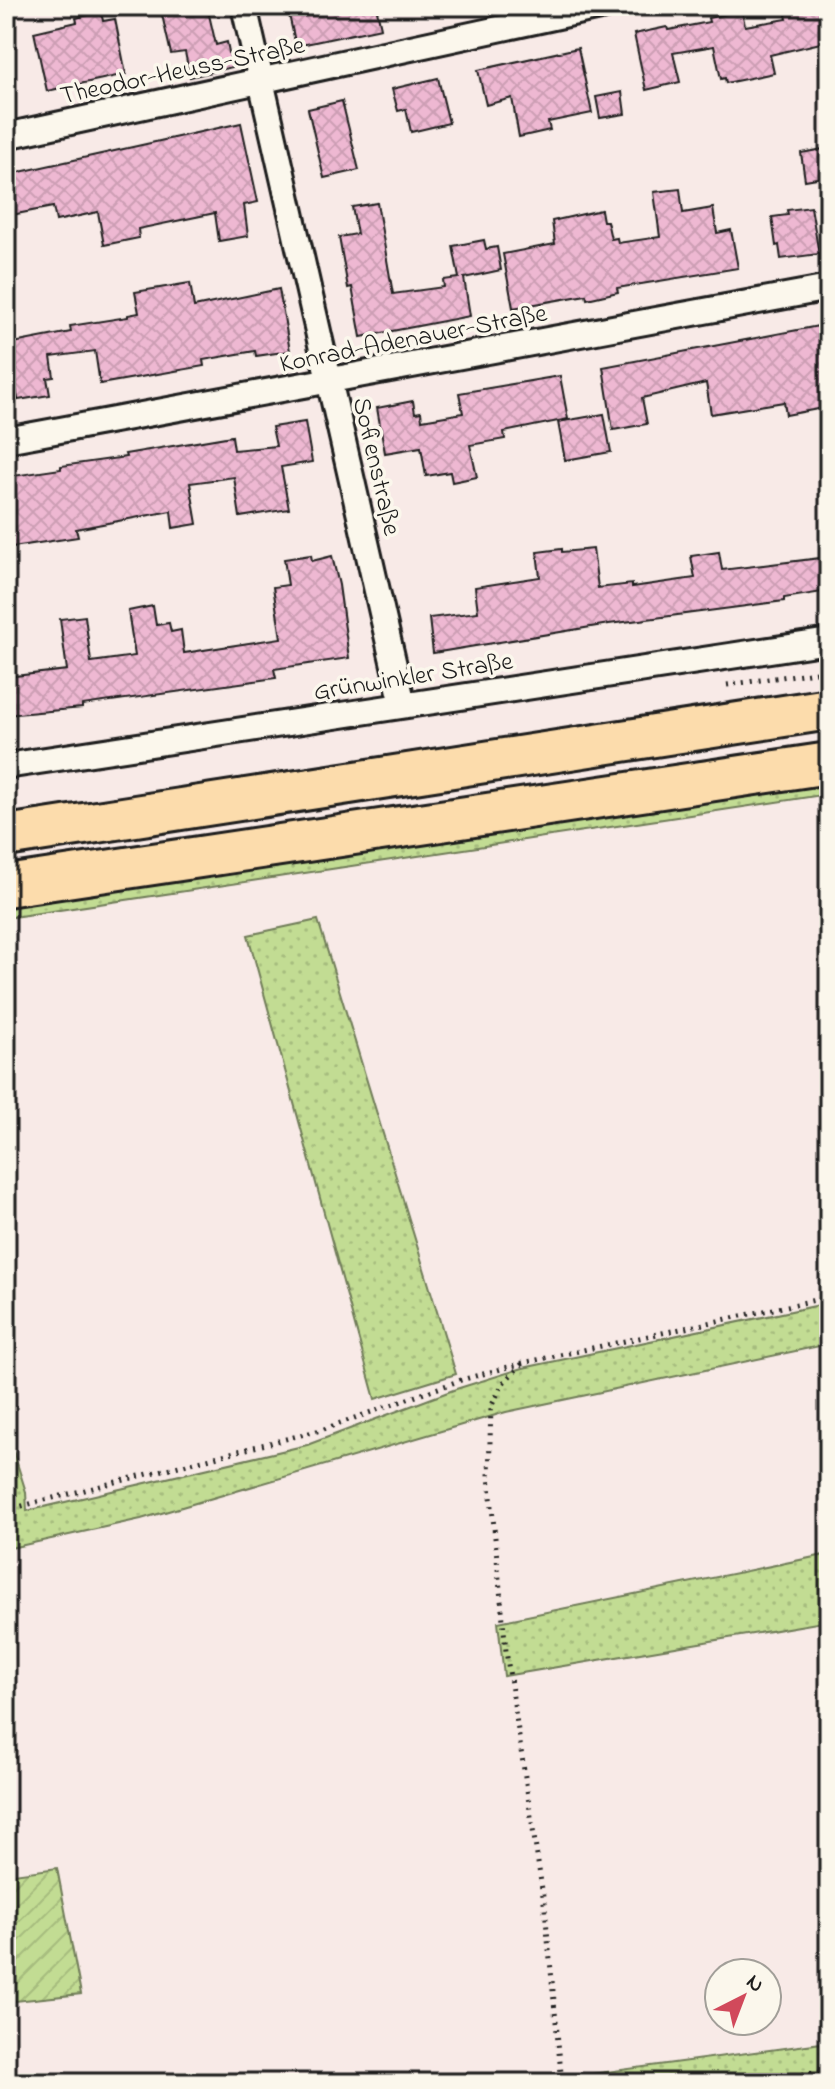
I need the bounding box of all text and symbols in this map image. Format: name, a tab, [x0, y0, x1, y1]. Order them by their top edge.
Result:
street label: Theodor-Heuss-Straße	[57, 27, 309, 116]
street label: Konrad-Adenauer-Straße	[277, 295, 551, 385]
street label: Sofienstraße	[341, 394, 409, 540]
street label: Grünwinkler Straße	[311, 643, 516, 712]
north arrow	[703, 1957, 783, 2037]
text: N	[738, 1968, 771, 2001]

